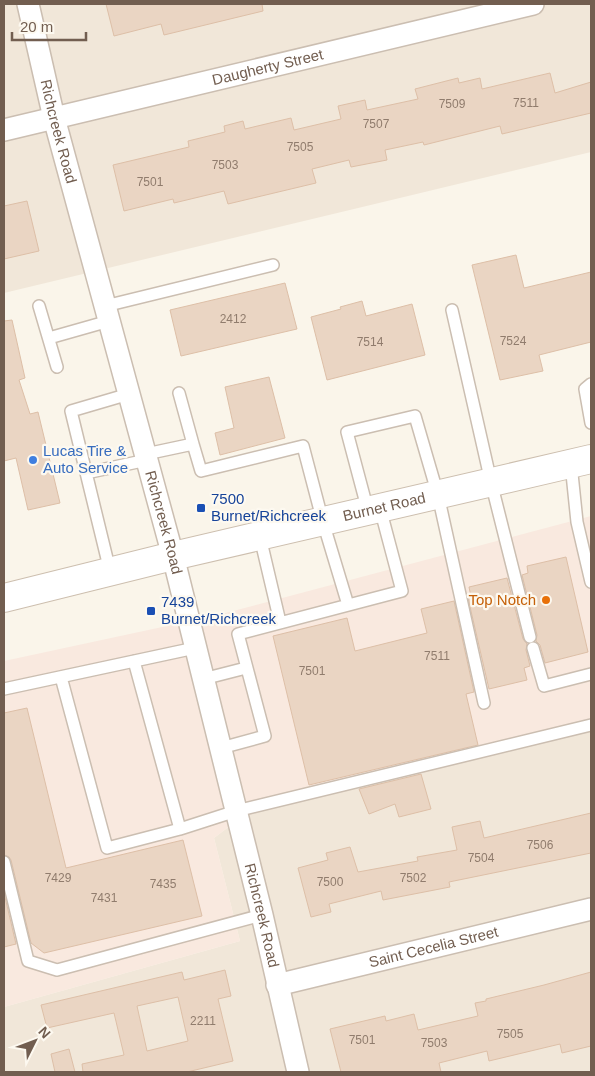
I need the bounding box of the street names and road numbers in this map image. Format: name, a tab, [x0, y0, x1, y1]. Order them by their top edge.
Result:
street label: Daugherty Street	[210, 45, 325, 88]
street label: Richcreek Road	[37, 78, 80, 185]
street label: Richcreek Road	[142, 469, 186, 576]
street label: Burnet Road	[341, 489, 427, 524]
street label: Richcreek Road	[241, 861, 283, 969]
street label: Saint Cecelia Street	[367, 923, 501, 971]

